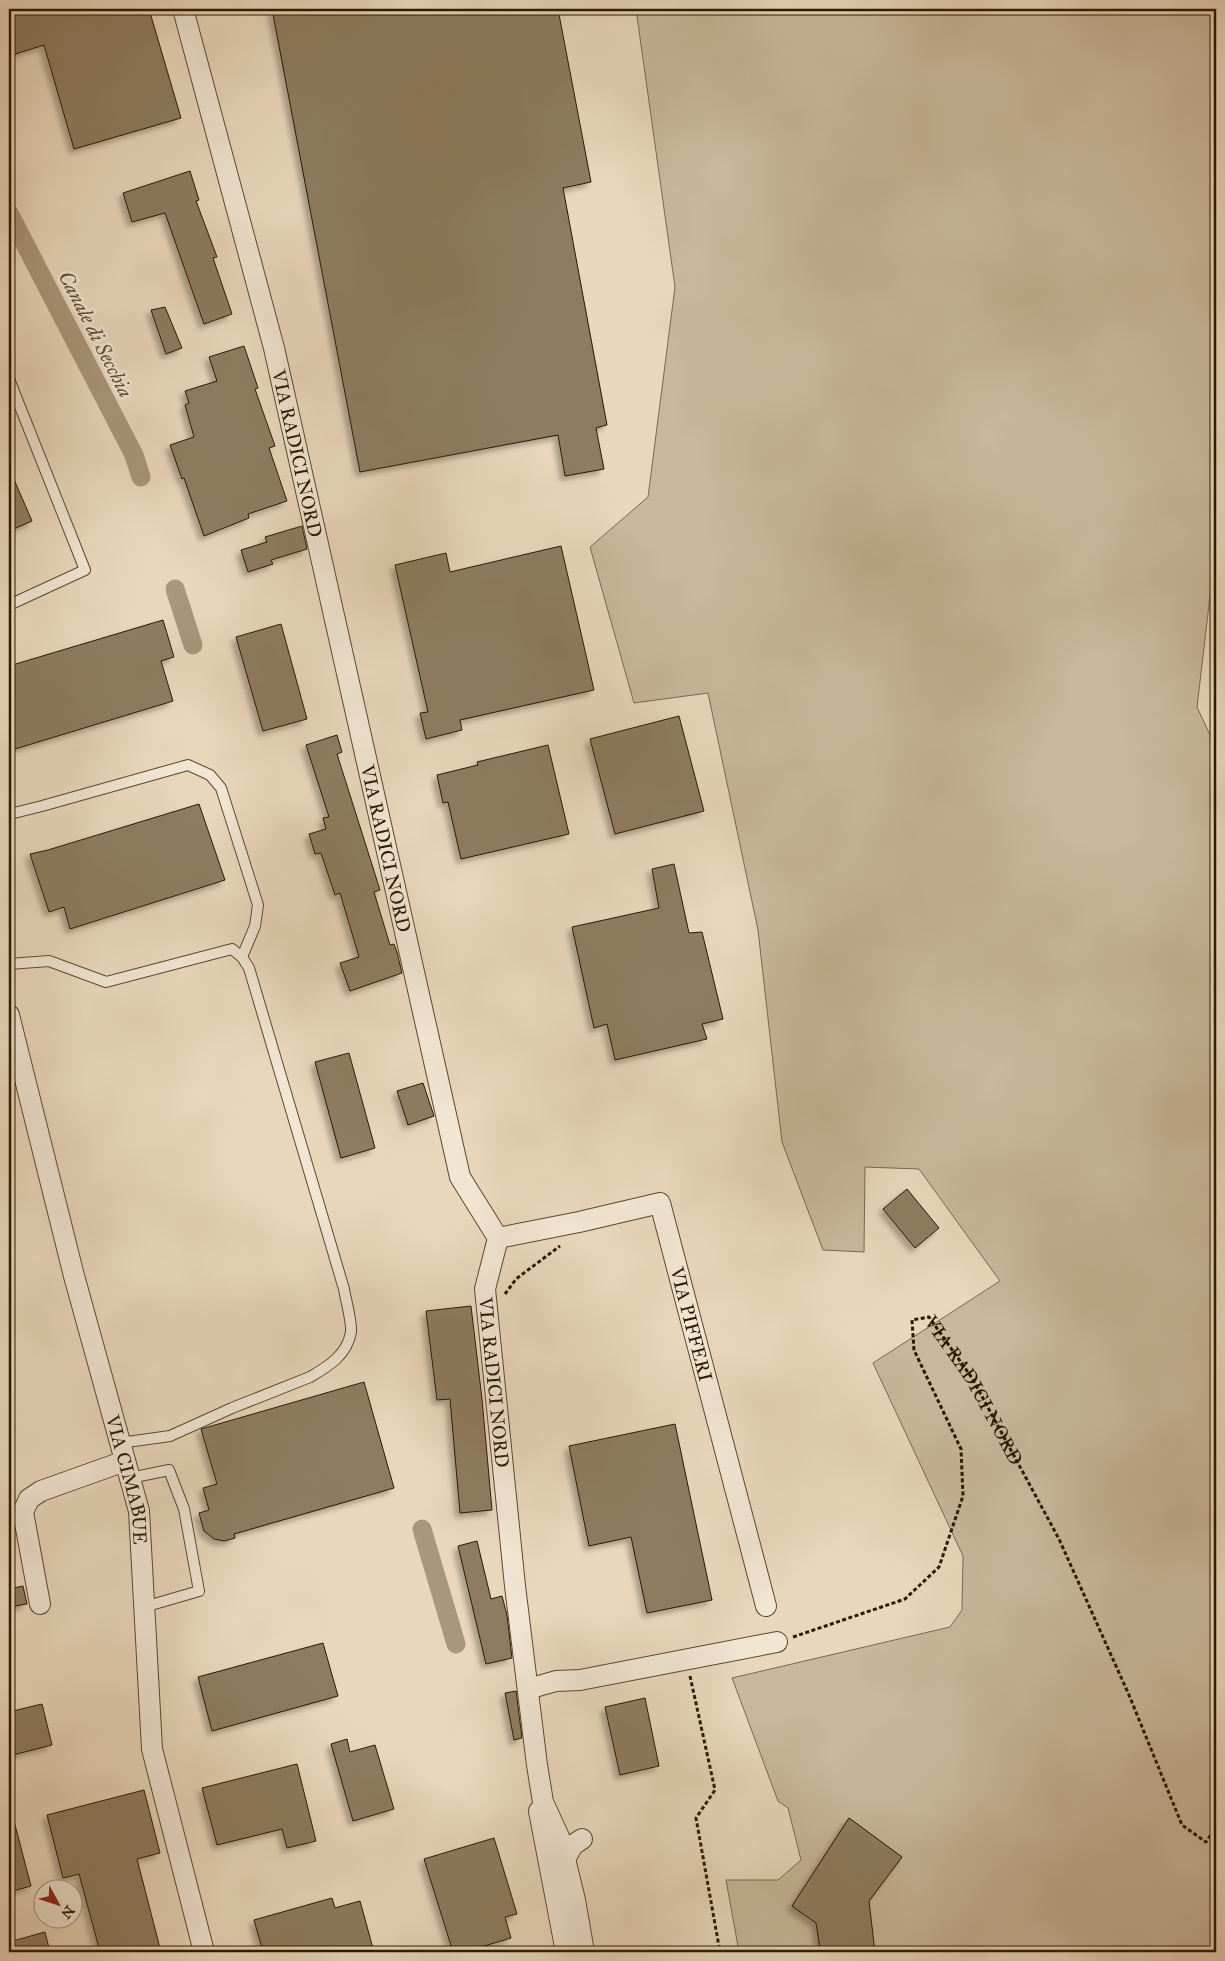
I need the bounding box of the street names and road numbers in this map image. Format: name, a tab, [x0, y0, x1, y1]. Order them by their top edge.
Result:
street label: VIA RADICI NORD	[267, 367, 327, 539]
street label: VIA RADICI NORD	[356, 762, 416, 935]
street label: VIA PIFFERI	[665, 1264, 717, 1384]
street label: VIA RADICI NORD	[474, 1295, 514, 1469]
street label: VIA RADICI NORD	[919, 1310, 1028, 1469]
street label: VIA CIMABUE	[101, 1412, 152, 1546]

